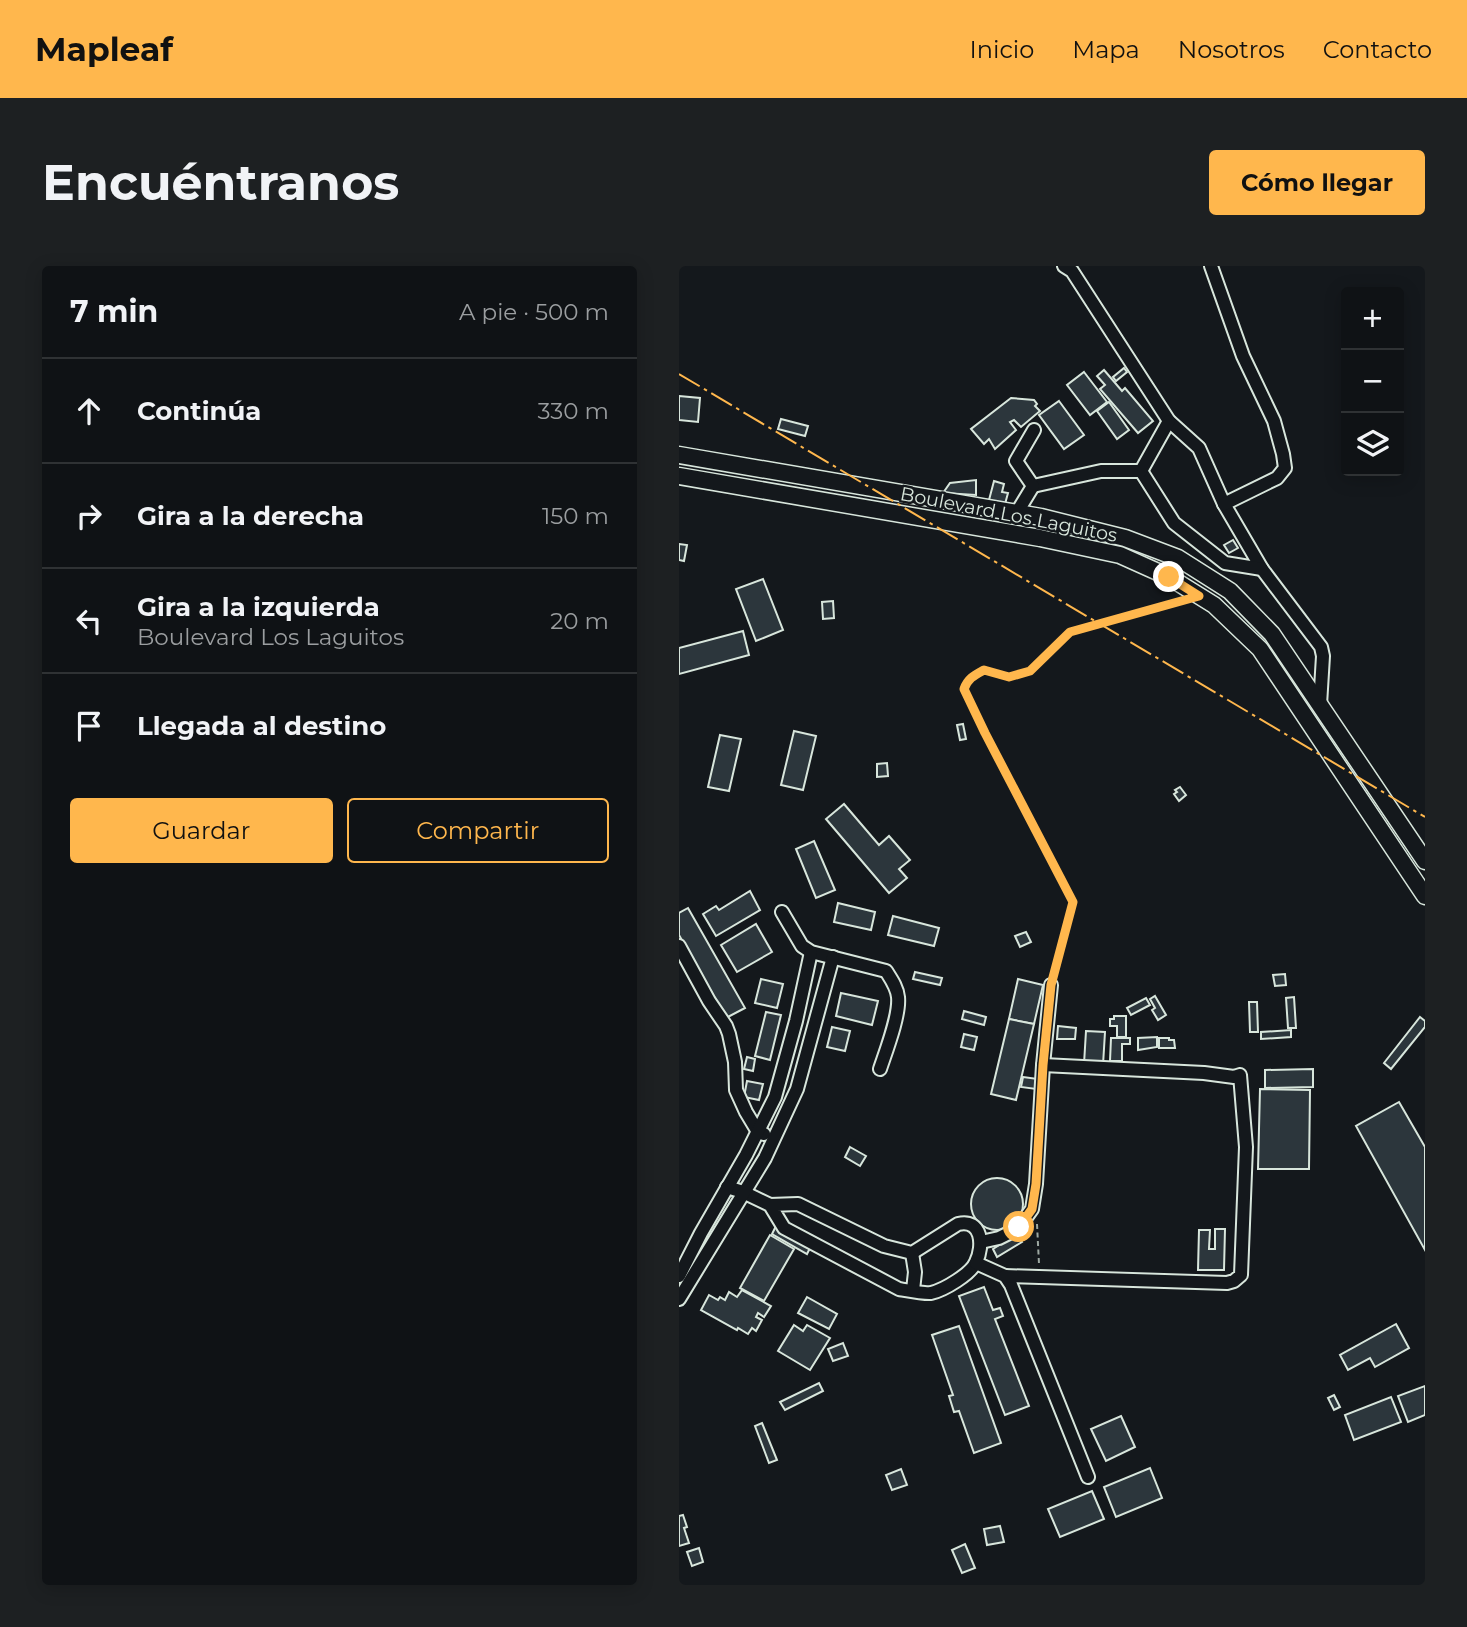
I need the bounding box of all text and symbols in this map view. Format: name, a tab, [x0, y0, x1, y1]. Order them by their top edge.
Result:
text: Mapleaf	[35, 29, 173, 69]
text: Inicio	[969, 35, 1034, 64]
text: Mapa	[1072, 35, 1140, 64]
text: Nosotros	[1178, 35, 1285, 64]
text: Contacto	[1323, 35, 1432, 64]
button: Cómo llegar	[1209, 150, 1425, 215]
text: Encuéntranos	[42, 153, 399, 212]
map controls	[1341, 287, 1404, 476]
button: +	[1341, 287, 1404, 350]
text: 7 min	[70, 293, 158, 330]
text: A pie · 500 m	[459, 298, 609, 326]
button: −	[1341, 350, 1404, 413]
icon: ahead	[70, 392, 108, 430]
text: Continúa	[137, 395, 261, 427]
text: 330 m	[538, 397, 609, 425]
button: layers	[1341, 413, 1404, 476]
street label: Boulevard Los Laguitos	[898, 482, 1119, 547]
icon: right	[70, 497, 108, 535]
text: Gira a la derecha	[137, 500, 364, 532]
text: 150 m	[542, 502, 609, 530]
route end	[1153, 561, 1184, 592]
text: Gira a la izquierda	[137, 591, 380, 623]
icon: left	[70, 602, 108, 640]
text: 20 m	[550, 607, 609, 635]
text: Boulevard Los Laguitos	[137, 623, 404, 651]
icon: arrive	[70, 707, 108, 745]
text: Llegada al destino	[137, 710, 386, 742]
button: Guardar	[70, 798, 333, 863]
button: Compartir	[347, 798, 609, 863]
route start	[1003, 1211, 1034, 1242]

